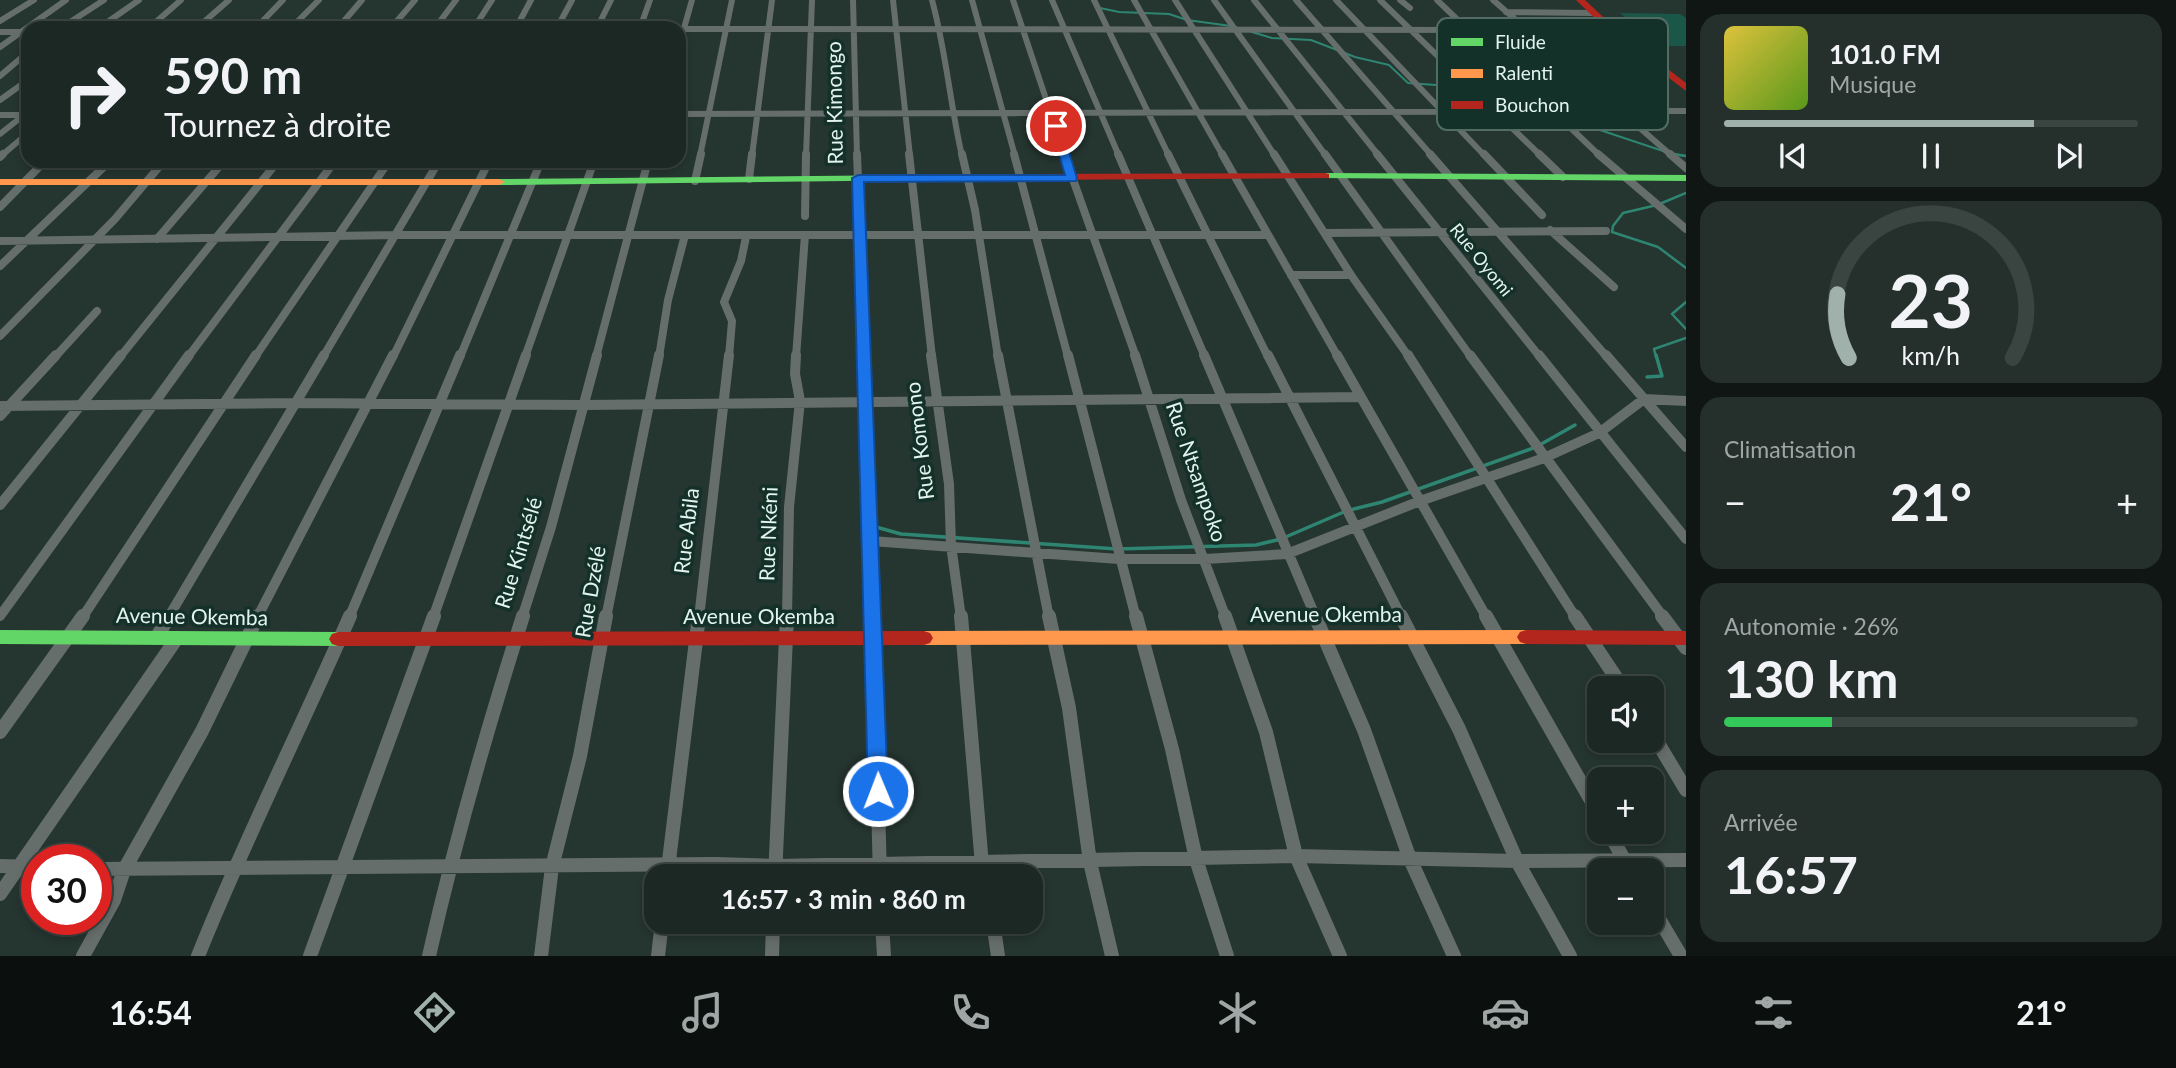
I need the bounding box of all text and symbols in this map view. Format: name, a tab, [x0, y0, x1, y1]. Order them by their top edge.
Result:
legend	[1437, 18, 1668, 130]
text: Fluide	[1495, 30, 1546, 53]
text: 101.0 FM	[1829, 38, 1941, 70]
street label: Rue Kimongo	[820, 41, 847, 165]
text: 590 m	[164, 46, 302, 104]
icon: right	[49, 49, 140, 140]
text: Ralenti	[1495, 61, 1553, 84]
text: Musique	[1829, 70, 1916, 98]
text: Bouchon	[1495, 93, 1570, 116]
pin	[1026, 96, 1086, 156]
text: Tournez à droite	[164, 105, 391, 144]
icon: arrive	[1037, 107, 1075, 145]
icon: previous	[1774, 137, 1812, 175]
icon: pause	[1912, 137, 1950, 175]
icon: next	[2050, 137, 2088, 175]
street label: Rue Oyomi	[1446, 218, 1518, 300]
text: 23	[1889, 256, 1973, 344]
text: km/h	[1902, 339, 1960, 369]
street label: Rue Komono	[899, 381, 938, 502]
street label: Rue Ntsampoko	[1162, 398, 1233, 545]
text: Climatisation	[1724, 435, 1856, 463]
text: 21°	[1890, 470, 1972, 532]
text: −	[1724, 479, 1746, 525]
text: +	[2116, 479, 2138, 525]
street label: Rue Abila	[668, 486, 703, 575]
street label: Rue Nkéni	[753, 486, 782, 582]
street label: Rue Kintsélé	[489, 494, 546, 611]
street label: Rue Dzélé	[569, 544, 610, 640]
street label: Avenue Okemba	[1250, 601, 1402, 626]
street label: Avenue Okemba	[116, 602, 268, 629]
street label: Avenue Okemba	[683, 603, 835, 628]
text: Autonomie · 26%	[1724, 612, 1899, 640]
text: 130 km	[1724, 647, 1898, 709]
map controls	[1587, 676, 1664, 935]
button: sound	[1587, 676, 1664, 753]
position arrow	[841, 754, 915, 828]
button: +	[1587, 767, 1664, 844]
text: Arrivée	[1724, 808, 1798, 836]
text: 16:57	[1724, 843, 1858, 905]
speed limit sign: 30	[21, 844, 112, 935]
button: −	[1587, 858, 1664, 935]
text: 16:57 · 3 min · 860 m	[721, 883, 966, 915]
icon: directions	[410, 988, 459, 1037]
icon: music	[678, 988, 727, 1037]
icon: phone	[946, 988, 995, 1037]
icon: climate	[1213, 988, 1262, 1037]
icon: car	[1481, 988, 1530, 1037]
icon: filters	[1749, 988, 1798, 1037]
text: 16:54	[109, 993, 192, 1032]
text: 21°	[2016, 993, 2067, 1032]

